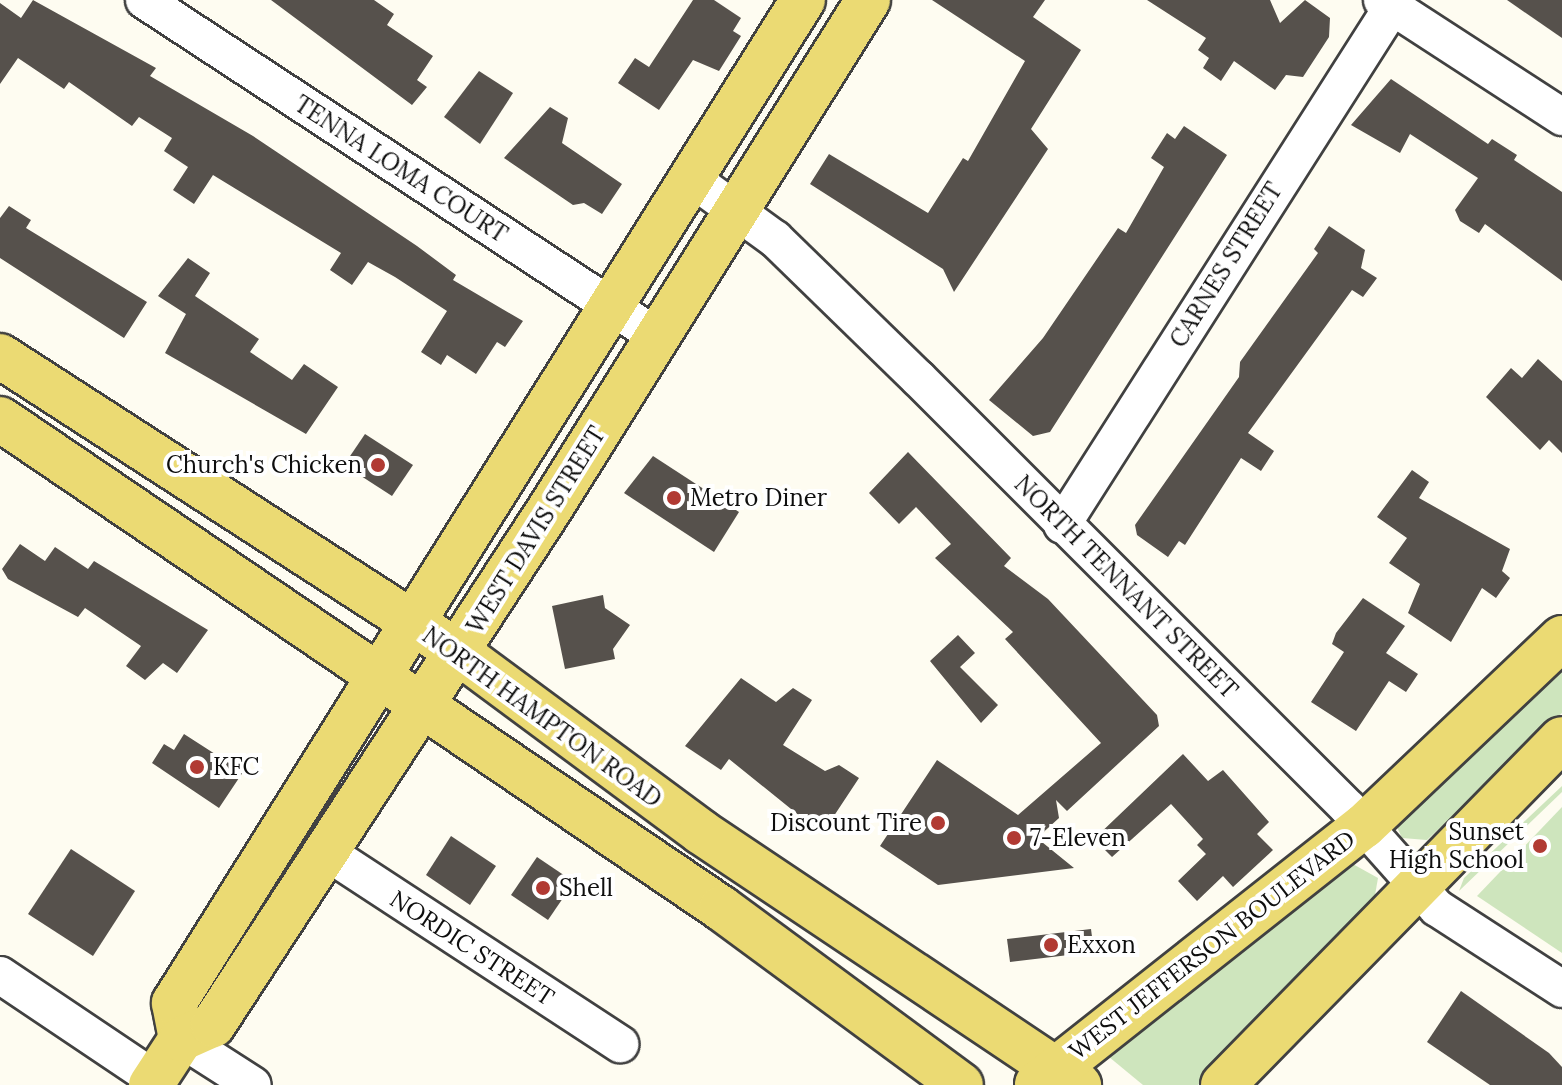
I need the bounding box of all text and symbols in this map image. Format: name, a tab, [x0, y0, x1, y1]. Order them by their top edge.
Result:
street label: TENNA LOMA COURT	[289, 89, 513, 249]
street label: CARNES STREET	[1164, 177, 1288, 353]
street label: WEST DAVIS STREET	[461, 421, 611, 639]
place label: Church's Chicken	[166, 451, 362, 479]
marker: Church's Chicken	[369, 456, 387, 474]
street label: NORTH TENNANT STREET	[1008, 469, 1244, 705]
place label: Metro Diner	[690, 484, 827, 512]
marker: Metro Diner	[665, 489, 683, 507]
street label: NORTH HAMPTON ROAD	[417, 621, 667, 813]
place label: KFC	[213, 753, 259, 781]
marker: KFC	[188, 758, 206, 776]
place label: Discount Tire	[770, 809, 922, 837]
marker: Discount Tire	[929, 814, 947, 832]
place label: Sunset High School	[1389, 818, 1524, 874]
place label: 7-Eleven	[1030, 824, 1126, 852]
street label: WEST JEFFERSON BOULEVARD	[1063, 824, 1361, 1066]
marker: 7-Eleven	[1005, 829, 1023, 847]
marker: Sunset High School	[1531, 837, 1549, 855]
place label: Shell	[559, 874, 613, 902]
marker: Shell	[534, 879, 552, 897]
street label: NORDIC STREET	[385, 884, 559, 1012]
place label: Exxon	[1067, 931, 1136, 959]
marker: Exxon	[1042, 936, 1060, 954]

